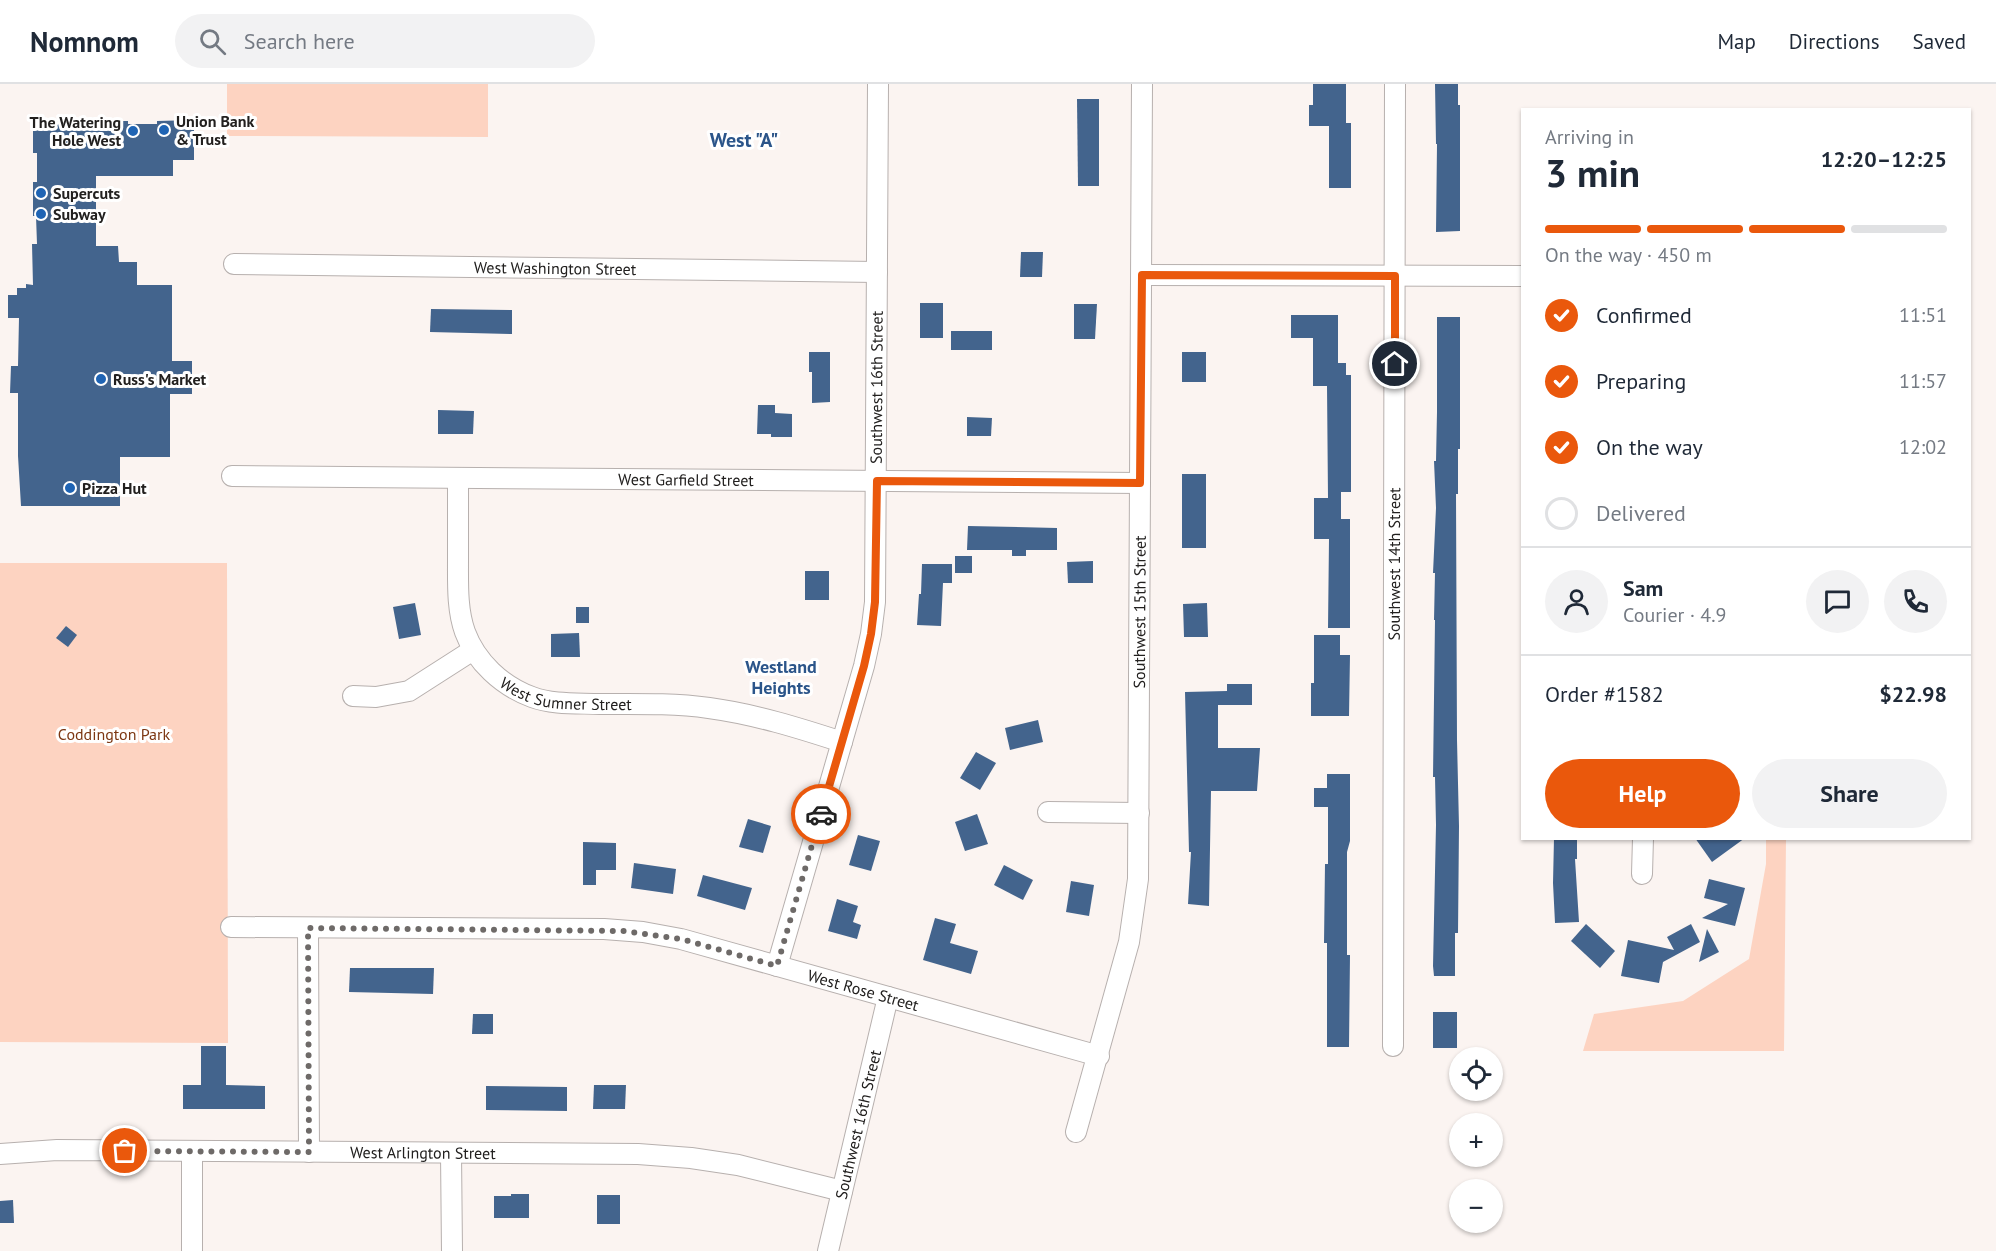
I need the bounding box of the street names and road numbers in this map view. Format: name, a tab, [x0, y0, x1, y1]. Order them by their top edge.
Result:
street label: West Washington Street	[474, 257, 637, 279]
street label: Southwest 16th Street	[866, 310, 887, 464]
street label: West Garfield Street	[618, 469, 754, 490]
street label: Southwest 14th Street	[1384, 487, 1404, 641]
street label: Southwest 15th Street	[1129, 535, 1150, 688]
street label: West Sumner Street	[496, 672, 632, 714]
street label: West Rose Street	[805, 965, 922, 1015]
street label: Southwest 16th Street	[831, 1047, 885, 1201]
street label: West Arlington Street	[350, 1142, 496, 1163]

